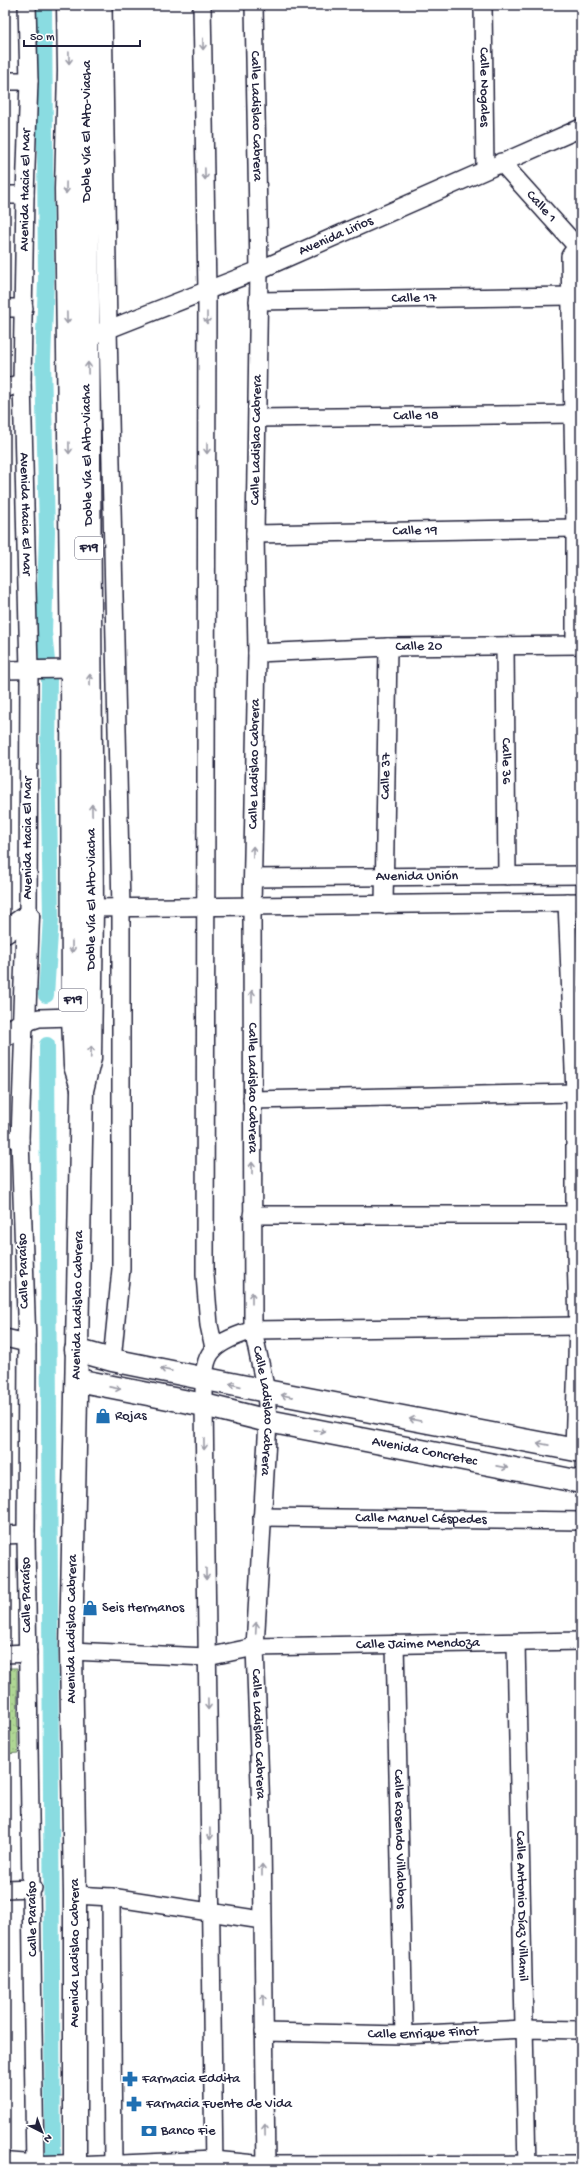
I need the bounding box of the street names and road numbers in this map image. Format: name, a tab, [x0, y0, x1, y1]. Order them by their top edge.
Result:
street label: Calle Nogales	[475, 47, 493, 128]
street label: Calle Ladislao Cabrera	[246, 51, 266, 183]
street label: Doble Vía El Alto-Viacha	[79, 59, 96, 203]
street label: Avenida Hacia El Mar	[16, 127, 36, 252]
street label: Calle 1	[522, 187, 560, 226]
street label: Avenida Lirios	[296, 212, 376, 260]
street label: Calle 17	[391, 290, 437, 307]
street label: Calle Ladislao Cabrera	[247, 373, 267, 505]
street label: Doble Vía El Alto-Viacha	[78, 383, 98, 527]
street label: Calle 18	[393, 407, 439, 425]
street label: Avenida Hacia El Mar	[15, 452, 35, 577]
street label: Calle 19	[392, 522, 438, 540]
road number: F19	[75, 537, 103, 559]
street label: Calle 20	[395, 638, 442, 655]
street label: Calle Ladislao Cabrera	[245, 697, 265, 829]
street label: Calle 36	[497, 738, 515, 785]
street label: Calle 37	[377, 752, 395, 799]
street label: Avenida Hacia El Mar	[20, 776, 37, 899]
street label: Doble Vía El Alto-Viacha	[83, 827, 101, 971]
street label: Avenida Unión	[376, 868, 459, 885]
road number: F19	[59, 989, 87, 1011]
street label: Calle Ladislao Cabrera	[244, 1023, 261, 1154]
street label: Avenida Ladislao Cabrera	[68, 1229, 88, 1380]
street label: Calle Paraíso	[14, 1233, 34, 1309]
street label: Calle Ladislao Cabrera	[248, 1344, 277, 1477]
street label: Avenida Concretec	[371, 1433, 480, 1470]
street label: Calle Manuel Céspedes	[355, 1510, 488, 1528]
street label: Avenida Ladislao Cabrera	[62, 1553, 81, 1704]
street label: Calle Paraíso	[18, 1557, 36, 1633]
street label: Calle Jaime Mendoza	[356, 1634, 481, 1654]
street label: Calle Ladislao Cabrera	[247, 1668, 269, 1801]
street label: Calle Rosendo Villalobos	[389, 1769, 410, 1910]
street label: Calle Antonio Díaz Villamil	[511, 1830, 532, 1981]
street label: Avenida Ladislao Cabrera	[67, 1877, 84, 2028]
street label: Calle Paraíso	[24, 1881, 42, 1957]
street label: Calle Enrique Finot	[367, 2023, 480, 2044]

